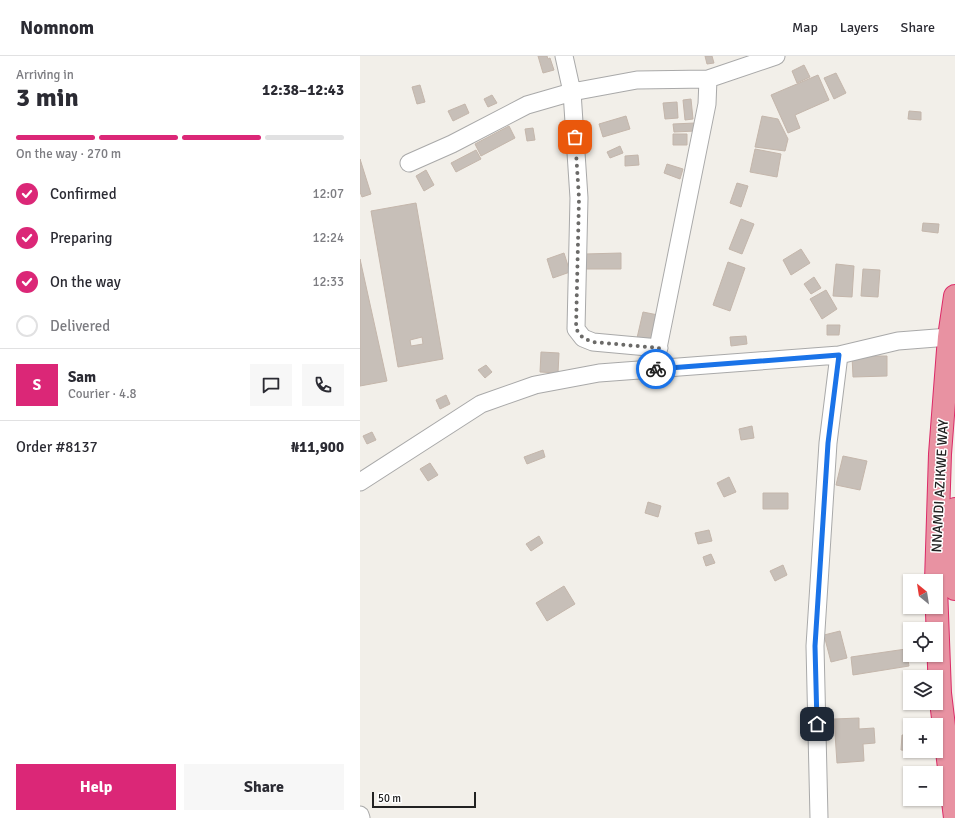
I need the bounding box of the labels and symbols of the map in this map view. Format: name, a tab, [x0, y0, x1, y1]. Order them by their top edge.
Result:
pin	[558, 120, 592, 154]
courier	[636, 349, 676, 389]
street label: NNAMDI AZIKWE WAY	[928, 419, 952, 553]
north arrow	[903, 574, 943, 614]
pin	[800, 707, 834, 741]
scale bar	[372, 790, 476, 809]

